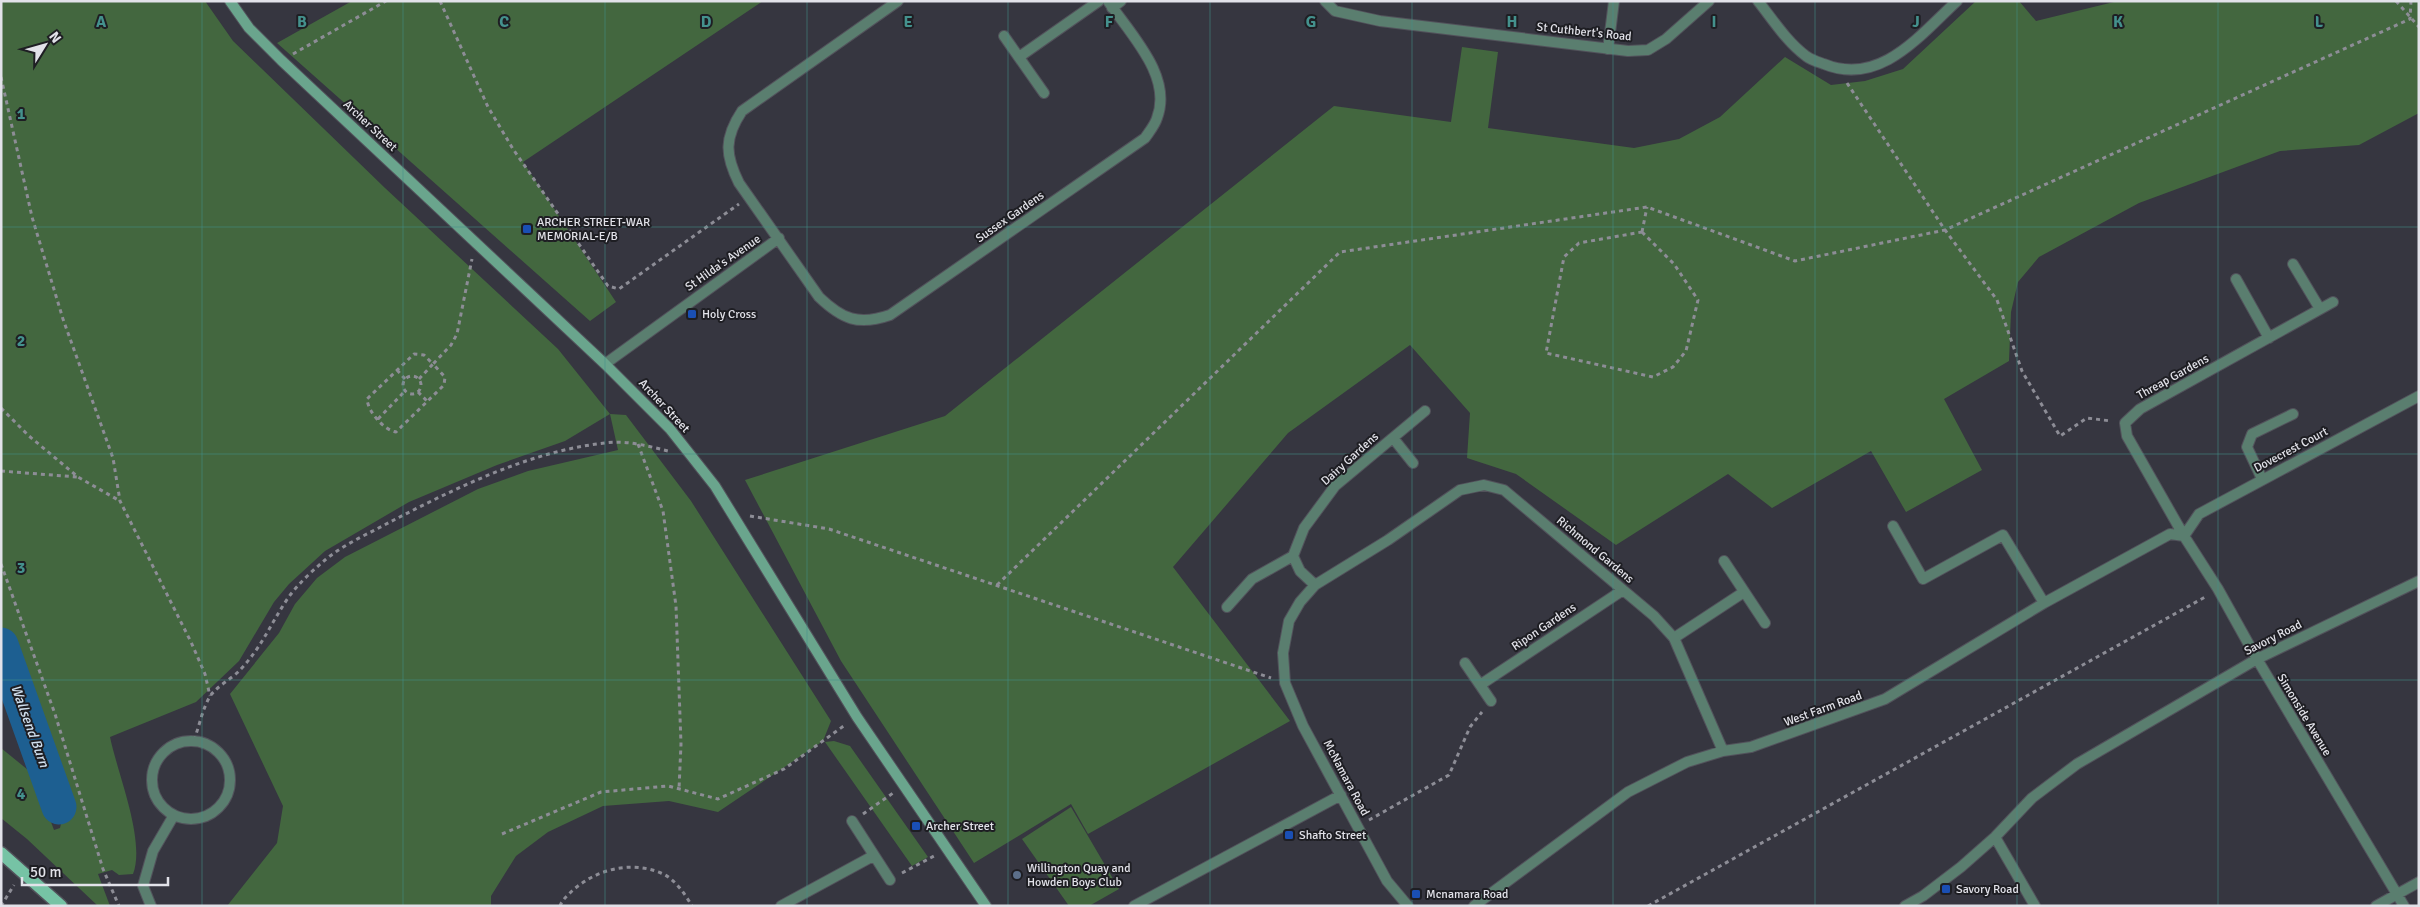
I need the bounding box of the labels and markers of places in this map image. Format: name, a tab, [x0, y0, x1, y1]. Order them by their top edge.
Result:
place label: ARCHER STREET-WAR MEMORIAL-E/B	[537, 215, 650, 244]
marker: ARCHER STREET-WAR MEMORIAL-E/B	[521, 223, 533, 235]
place label: Holy Cross	[702, 307, 756, 322]
marker: Holy Cross	[686, 308, 698, 320]
place label: Archer Street	[926, 819, 994, 834]
marker: Archer Street	[910, 820, 922, 832]
place label: Shafto Street	[1299, 828, 1366, 843]
marker: Shafto Street	[1283, 829, 1295, 841]
place label: Willington Quay and Howden Boys Club	[1027, 861, 1131, 890]
marker: Willington Quay and Howden Boys Club	[1011, 869, 1023, 881]
place label: Savory Road	[1956, 882, 2019, 897]
marker: Savory Road	[1940, 883, 1952, 895]
place label: Mcnamara Road	[1426, 887, 1508, 902]
marker: Mcnamara Road	[1410, 888, 1422, 900]

